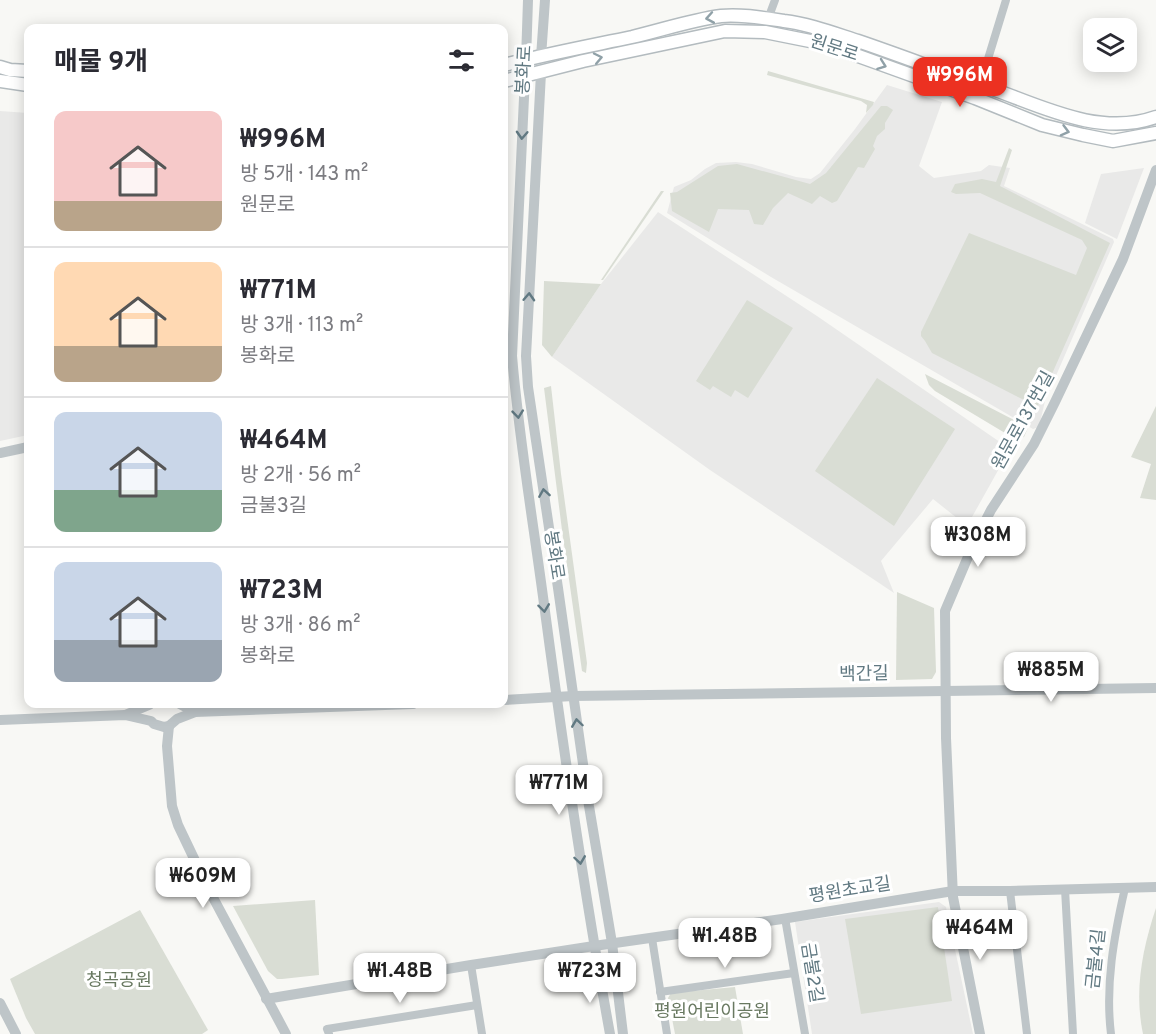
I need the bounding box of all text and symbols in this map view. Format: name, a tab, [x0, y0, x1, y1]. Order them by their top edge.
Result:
one-way arrow	[705, 11, 715, 24]
map controls	[1083, 18, 1137, 72]
button: layers	[1083, 18, 1137, 72]
street label: 원문로	[807, 30, 861, 68]
icon: filters	[445, 44, 478, 77]
street label: 봉화로	[512, 45, 538, 95]
text: 매물 9개	[54, 47, 148, 80]
one-way arrow	[593, 52, 603, 65]
one-way arrow	[876, 57, 887, 70]
pin: ₩996M	[918, 57, 1002, 108]
text: ₩996M	[927, 63, 993, 89]
text: ₩996M	[240, 124, 326, 157]
one-way arrow	[1059, 124, 1070, 136]
one-way arrow	[516, 130, 529, 139]
icon: home	[102, 135, 174, 207]
text: 방 5개 · 143 m²	[240, 162, 368, 188]
text: 원문로	[240, 193, 295, 219]
text: ₩771M	[240, 275, 317, 308]
icon: home	[102, 286, 174, 358]
one-way arrow	[523, 293, 536, 302]
text: 방 3개 · 113 m²	[240, 313, 363, 339]
text: 봉화로	[240, 344, 295, 370]
street label: 원문로137번길	[987, 368, 1061, 474]
one-way arrow	[511, 410, 524, 419]
text: ₩464M	[240, 425, 328, 458]
icon: home	[102, 436, 174, 508]
text: 방 2개 · 56 m²	[240, 463, 361, 489]
one-way arrow	[538, 488, 550, 498]
text: 금불3길	[240, 494, 307, 520]
pin: ₩308M	[936, 517, 1020, 568]
text: ₩308M	[945, 523, 1011, 549]
street label: 봉화로	[538, 529, 568, 581]
text: ₩723M	[240, 575, 323, 608]
icon: home	[102, 586, 174, 658]
one-way arrow	[538, 603, 550, 612]
text: 방 3개 · 86 m²	[240, 613, 360, 639]
text: 봉화로	[240, 644, 295, 670]
pin: ₩885M	[1009, 652, 1093, 703]
text: ₩885M	[1018, 658, 1084, 684]
street label: 백간길	[839, 663, 889, 687]
one-way arrow	[571, 718, 583, 727]
pin: ₩771M	[517, 765, 601, 816]
text: ₩771M	[529, 771, 589, 797]
one-way arrow	[574, 855, 586, 864]
pin: ₩609M	[161, 858, 245, 909]
text: ₩609M	[169, 864, 237, 890]
street label: 평원초교길	[807, 873, 893, 909]
pin: ₩464M	[938, 910, 1022, 961]
text: ₩464M	[946, 916, 1014, 942]
pin: ₩1.48B	[676, 918, 774, 969]
text: ₩1.48B	[692, 924, 758, 950]
street label: 금불4길	[1082, 928, 1112, 990]
street label: 금불2길	[795, 941, 827, 1005]
pin: ₩1.48B	[351, 953, 449, 1004]
pin: ₩723M	[548, 953, 632, 1004]
text: ₩1.48B	[367, 959, 433, 985]
text: ₩723M	[558, 959, 622, 985]
park label: 청곡공원	[86, 970, 152, 993]
park label: 평원어린이공원	[654, 1001, 770, 1024]

